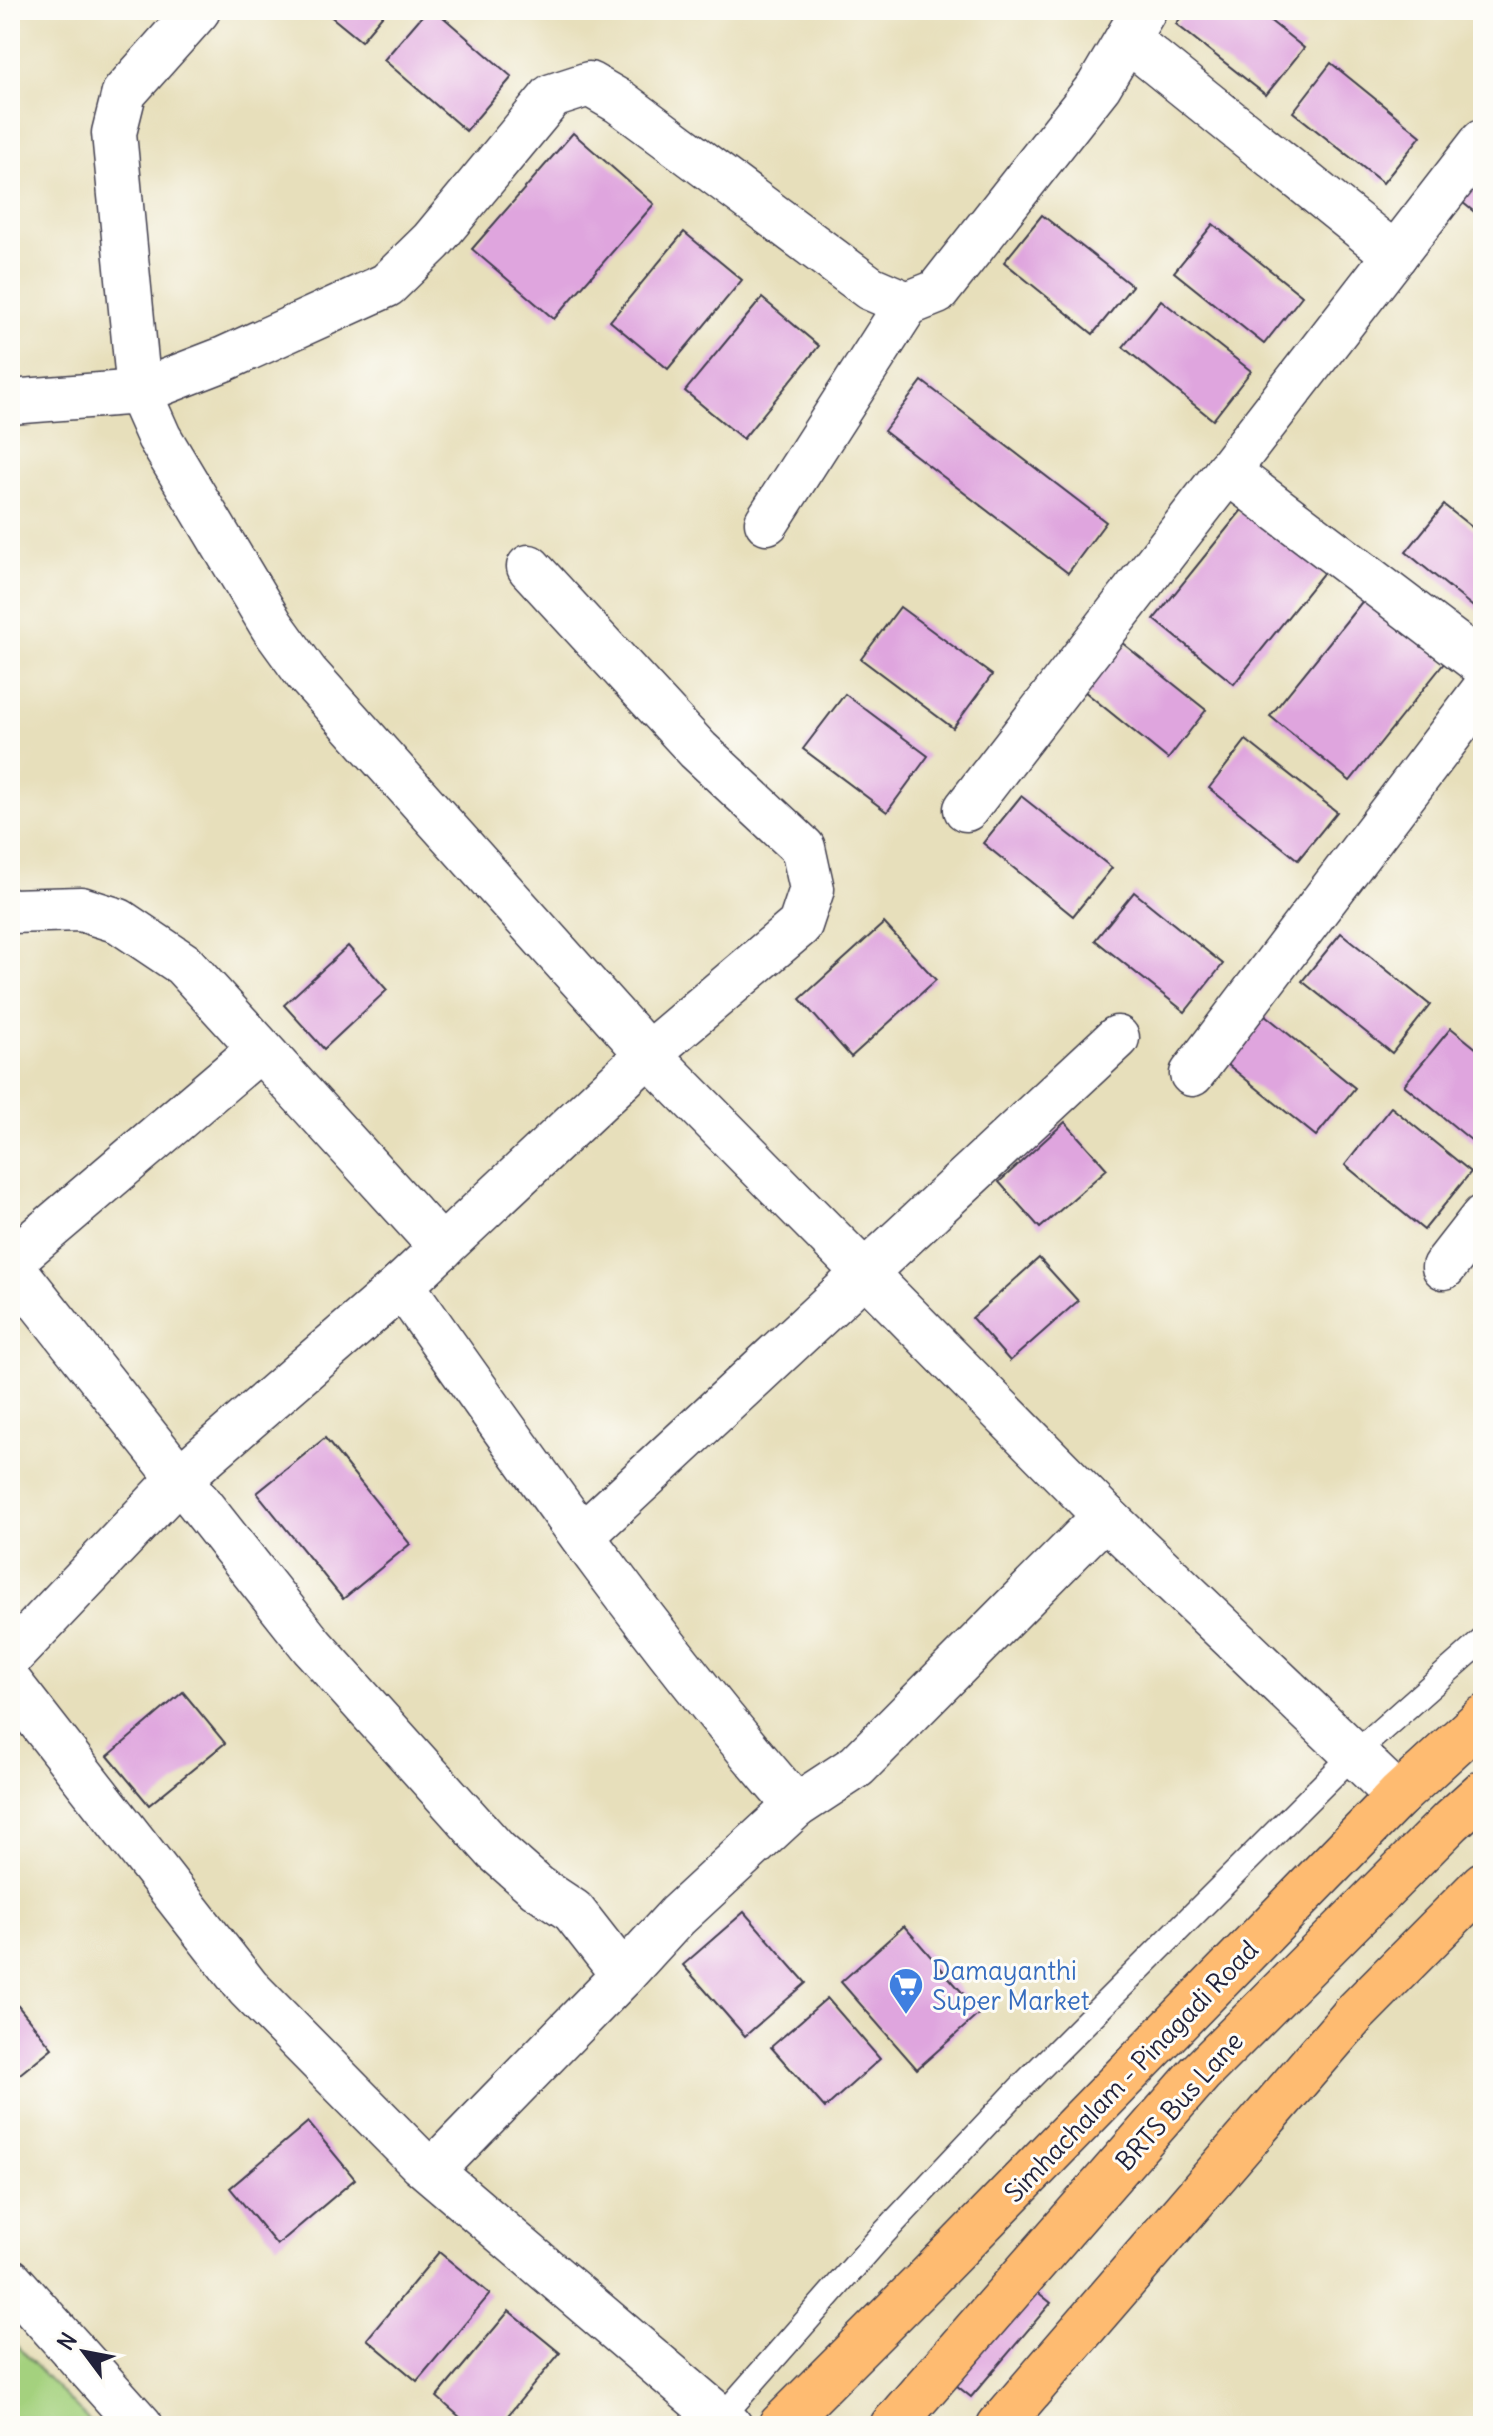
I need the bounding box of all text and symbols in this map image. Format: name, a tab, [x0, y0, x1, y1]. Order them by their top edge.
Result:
street label: Simhachalam - Pinagadi Road	[997, 1933, 1265, 2209]
place label: Damayanthi Super Market	[932, 1954, 1090, 2017]
supermarket icon: Damayanthi Super Market	[887, 1966, 925, 2016]
street label: BRTS Bus Lane	[1108, 2025, 1250, 2177]
north arrow	[44, 2312, 124, 2392]
text: N	[51, 2328, 83, 2355]

